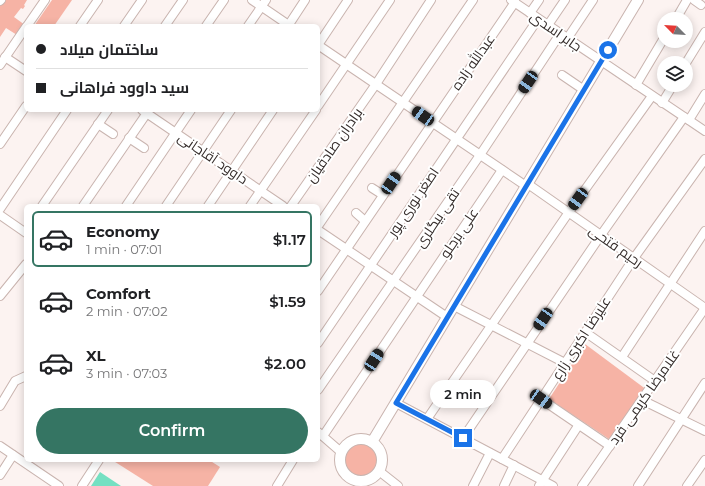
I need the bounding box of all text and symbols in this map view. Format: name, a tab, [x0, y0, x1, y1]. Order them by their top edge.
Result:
street label: جابر اسدی	[527, 7, 585, 55]
north arrow	[657, 12, 693, 48]
map controls	[657, 12, 693, 92]
street label: عبدالله زاده	[447, 30, 499, 94]
text: ساختمان میلاد	[60, 40, 158, 59]
route start	[599, 41, 617, 59]
button: layers	[657, 56, 693, 92]
car	[516, 69, 540, 95]
text: سید داوود فراهانی	[60, 78, 189, 97]
street label: برادران صادقیان	[302, 104, 366, 186]
car	[410, 104, 436, 128]
street label: داوود آقاجانی	[175, 128, 251, 188]
street label: اصغر نوری پور	[383, 164, 443, 241]
car	[379, 170, 403, 196]
street label: تقی بیگلری	[411, 185, 463, 251]
car	[566, 186, 590, 212]
street label: علی برجلو	[436, 204, 482, 262]
icon: car	[38, 221, 74, 257]
street label: رحیم فتحی	[585, 221, 647, 272]
text: Economy	[86, 222, 159, 241]
text: $1.17	[273, 230, 306, 249]
text: 1 min · 07:01	[86, 241, 162, 257]
icon: car	[38, 283, 74, 319]
text: Comfort	[86, 284, 151, 303]
text: $1.59	[269, 292, 306, 311]
street label: علیرضا اکبری زارع	[547, 293, 615, 383]
text: 2 min · 07:02	[86, 303, 168, 319]
car	[531, 306, 555, 332]
icon: car	[38, 345, 74, 381]
text: XL	[86, 346, 105, 365]
street label: غلامرضا کریمی فرد	[605, 346, 683, 448]
car	[362, 347, 386, 373]
text: $2.00	[264, 354, 306, 373]
text: 3 min · 07:03	[86, 365, 167, 381]
callout: 2 min	[430, 380, 496, 408]
text: 2 min	[444, 386, 482, 402]
car	[528, 387, 554, 411]
button: Confirm	[36, 408, 308, 454]
route end	[454, 429, 472, 447]

